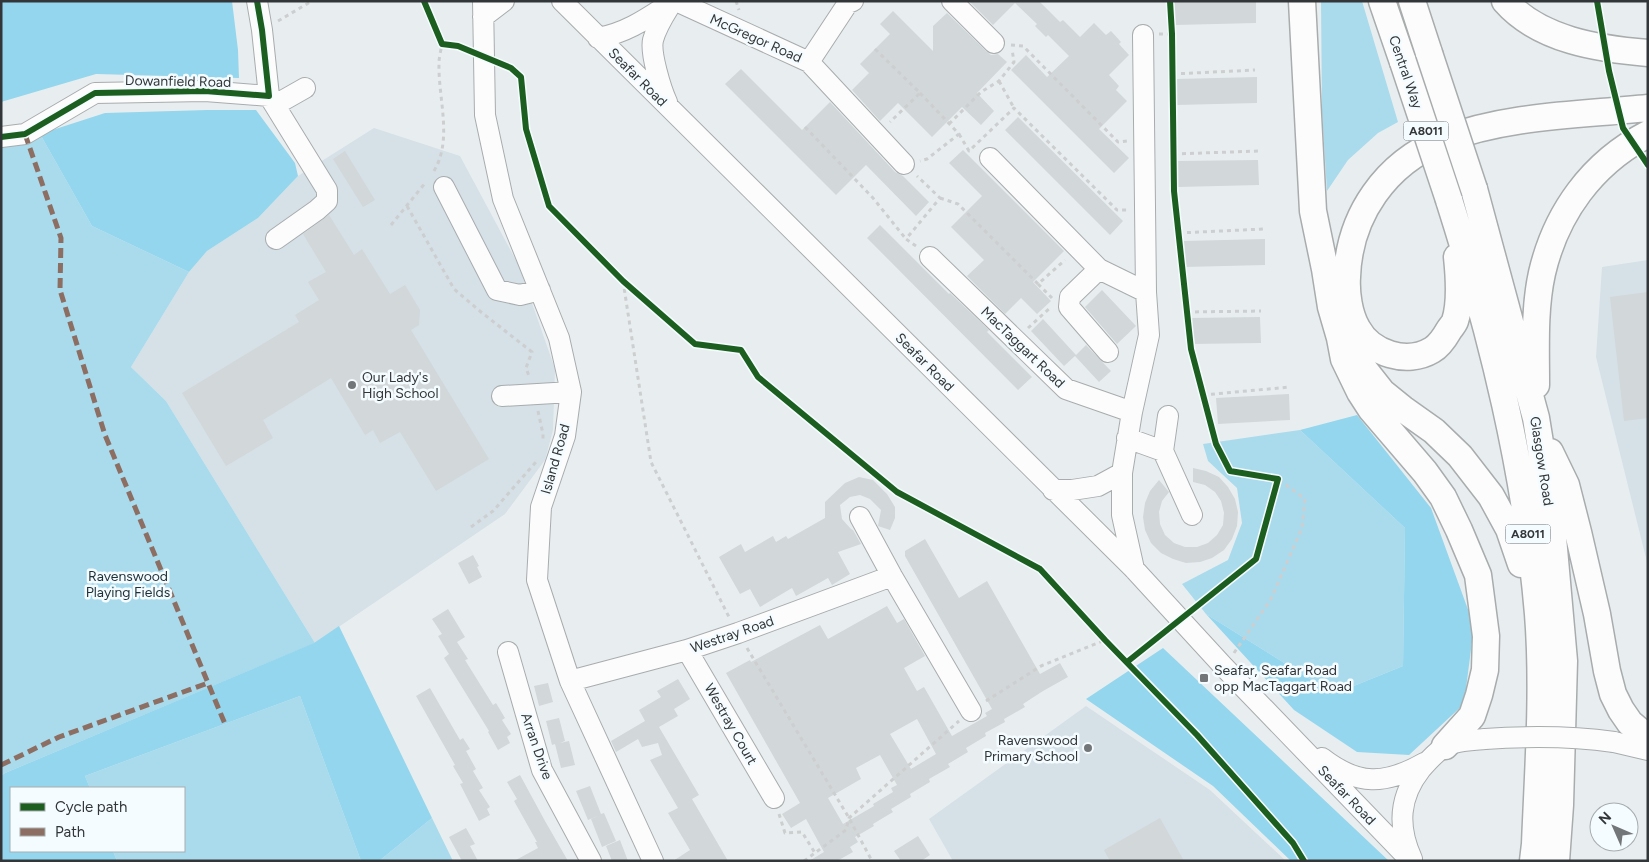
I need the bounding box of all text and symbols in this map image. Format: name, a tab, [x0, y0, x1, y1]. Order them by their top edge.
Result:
street label: McGregor Road	[707, 11, 805, 66]
street label: Central Way	[1385, 33, 1426, 112]
street label: Seafar Road	[605, 44, 671, 110]
street label: Dowanfield Road	[125, 72, 231, 91]
road number: A8011	[1404, 122, 1448, 140]
street label: MacTaggart Road	[977, 303, 1068, 392]
street label: Seafar Road	[892, 329, 958, 395]
place label: Our Lady's High School	[362, 369, 439, 402]
marker: Our Lady's High School	[346, 379, 358, 391]
street label: Glasgow Road	[1526, 415, 1557, 507]
street label: Island Road	[537, 422, 574, 496]
road number: A8011	[1506, 524, 1550, 544]
park label: Ravenswood Playing Fields	[86, 568, 170, 601]
street label: Westray Road	[688, 612, 776, 657]
place label: Seafar, Seafar Road opp MacTaggart Road	[1214, 662, 1352, 695]
marker: Seafar, Seafar Road opp MacTaggart Road	[1198, 672, 1210, 684]
street label: Westray Court	[700, 681, 761, 768]
street label: Arran Drive	[517, 710, 556, 782]
place label: Ravenswood Primary School	[984, 732, 1078, 765]
marker: Ravenswood Primary School	[1082, 742, 1094, 754]
street label: Seafar Road	[1314, 762, 1379, 829]
legend	[10, 787, 185, 852]
text: Cycle path	[55, 798, 127, 816]
north arrow	[1589, 802, 1639, 852]
text: N	[1595, 808, 1615, 828]
text: Path	[55, 823, 85, 841]

